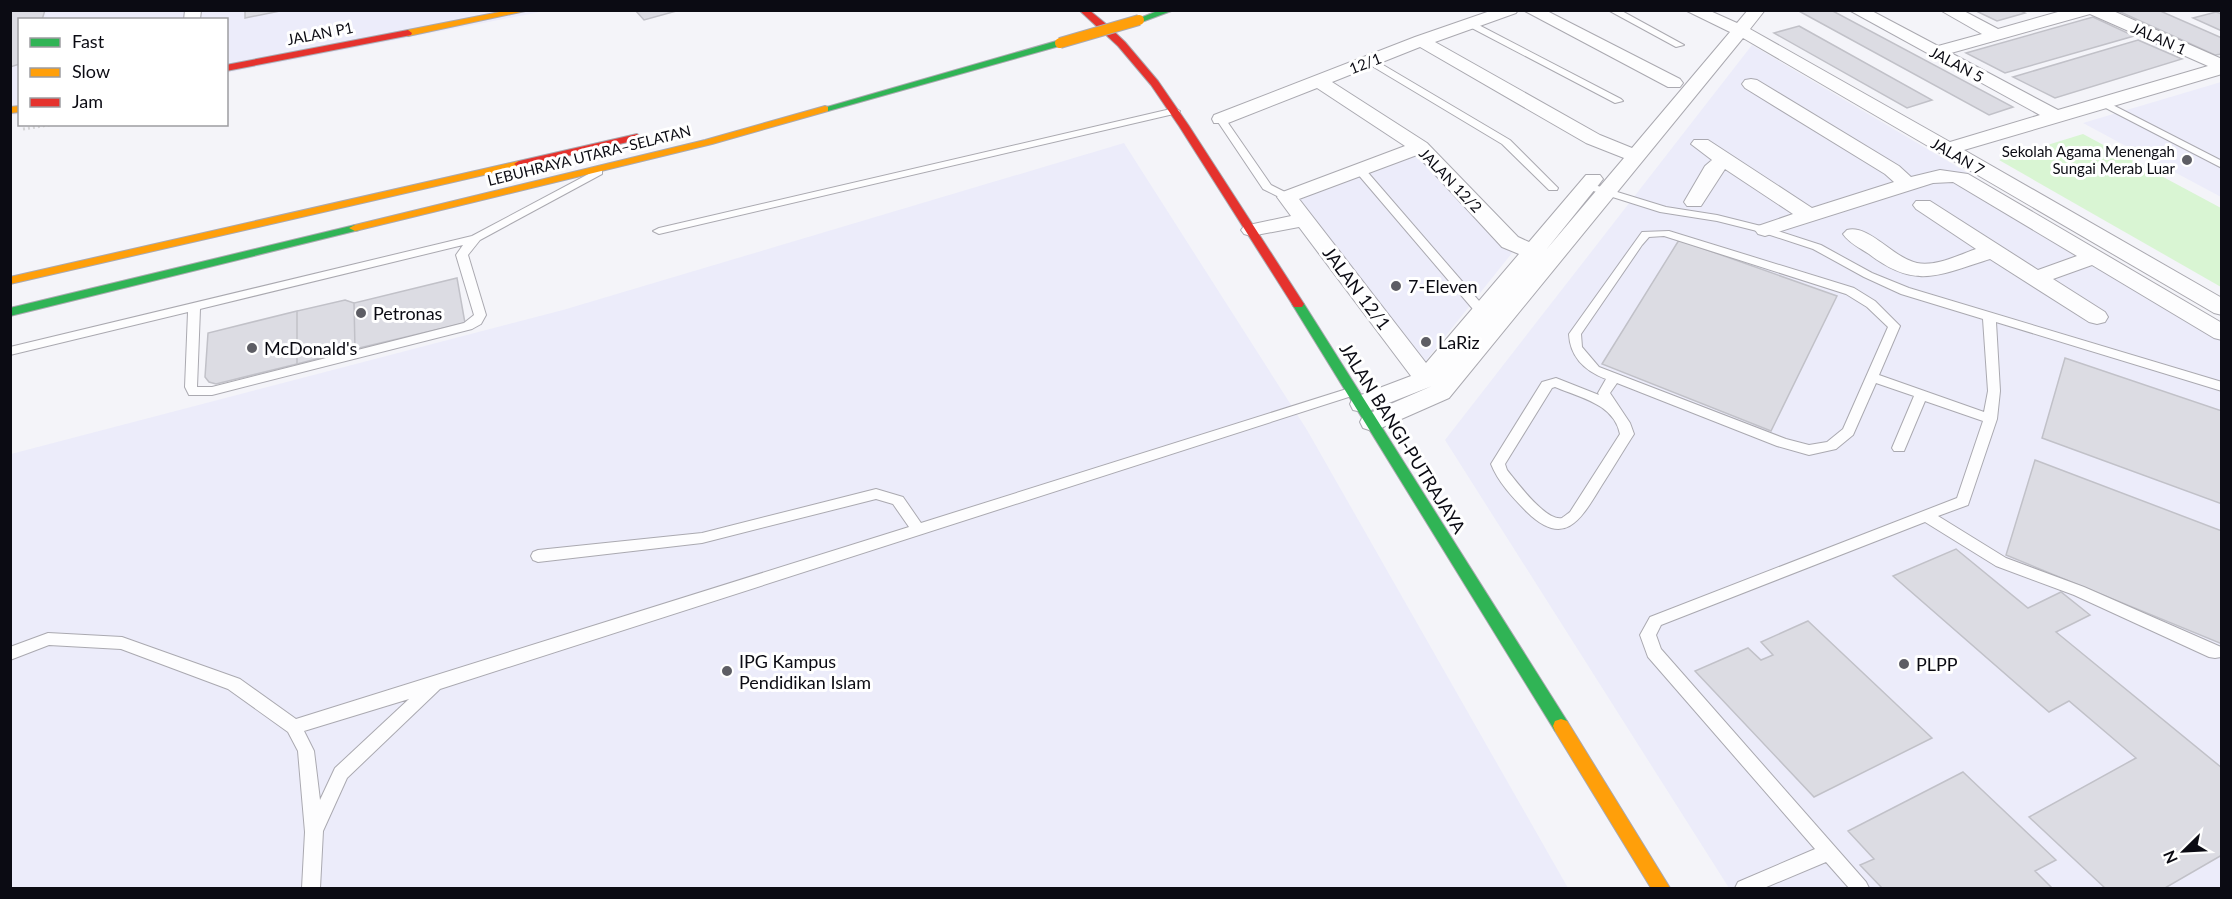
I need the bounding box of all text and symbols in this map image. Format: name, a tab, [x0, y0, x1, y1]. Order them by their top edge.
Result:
legend	[18, 18, 228, 126]
street label: JALAN P1	[285, 18, 355, 48]
street label: JALAN 1	[2129, 18, 2189, 58]
text: Fast	[72, 30, 105, 52]
street label: JALAN 5	[1927, 42, 1987, 86]
street label: 12/1	[1346, 49, 1384, 77]
text: Slow	[72, 60, 110, 82]
text: Jam	[72, 90, 103, 112]
street label: LEBUHRAYA UTARA–SELATAN	[485, 121, 693, 189]
street label: JALAN 7	[1928, 134, 1988, 178]
place label: Sekolah Agama Menengah Sungai Merab Luar	[2002, 142, 2176, 177]
street label: JALAN 12/2	[1416, 144, 1486, 216]
marker: Sekolah Agama Menengah Sungai Merab Luar	[2180, 153, 2194, 167]
street label: JALAN 12/1	[1318, 242, 1396, 334]
place label: 7-Eleven	[1408, 275, 1478, 297]
marker: 7-Eleven	[1389, 279, 1403, 293]
place label: Petronas	[373, 302, 443, 324]
marker: Petronas	[354, 306, 368, 320]
place label: LaRiz	[1438, 331, 1480, 353]
marker: LaRiz	[1419, 335, 1433, 349]
place label: McDonald's	[264, 337, 358, 359]
street label: JALAN BANGI-PUTRAJAYA	[1335, 339, 1471, 538]
marker: McDonald's	[245, 341, 259, 355]
place label: IPG Kampus Pendidikan Islam	[739, 650, 871, 693]
place label: PLPP	[1916, 653, 1958, 675]
marker: PLPP	[1897, 657, 1911, 671]
marker: IPG Kampus Pendidikan Islam	[720, 664, 734, 678]
north arrow	[2154, 821, 2214, 881]
text: N	[2159, 848, 2181, 867]

